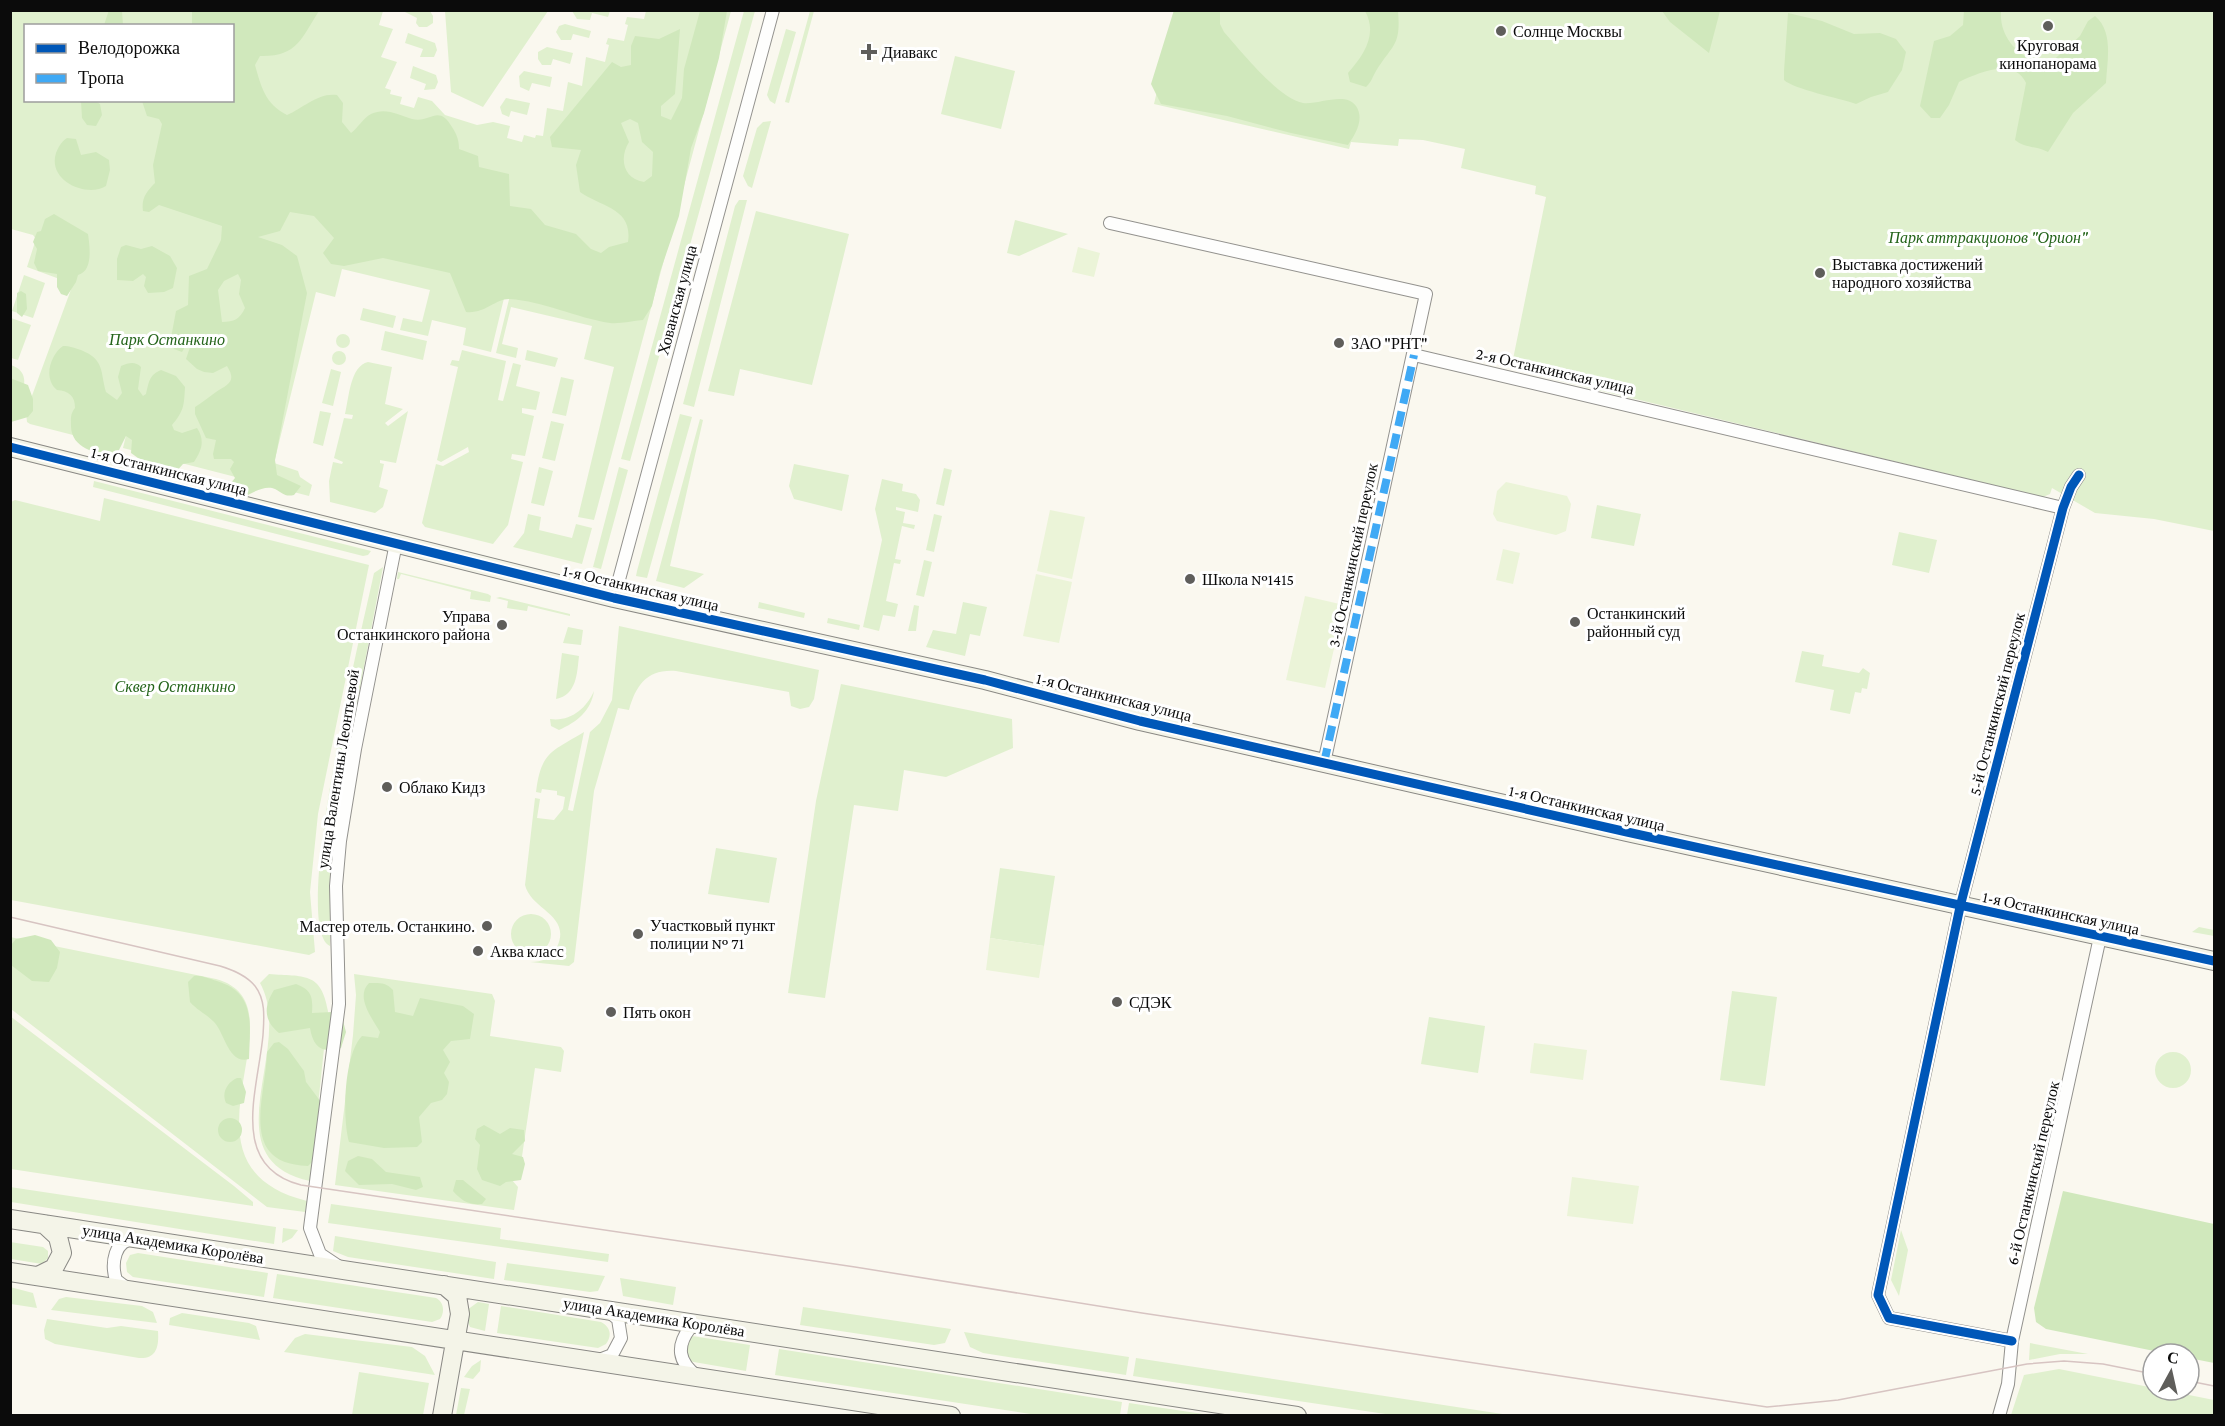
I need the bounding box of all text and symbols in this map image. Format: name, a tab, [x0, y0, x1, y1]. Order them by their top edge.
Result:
marker: Круговая кинопанорама	[2041, 19, 2055, 33]
place label: Солнце Москвы	[1513, 23, 1622, 41]
legend	[24, 24, 234, 102]
marker: Солнце Москвы	[1494, 24, 1508, 38]
place label: Круговая кинопанорама	[1999, 37, 2097, 73]
text: Велодорожка	[78, 38, 180, 58]
marker: Диавакс	[860, 43, 878, 61]
place label: Диавакс	[882, 44, 938, 62]
text: Тропа	[78, 68, 124, 88]
park label: Парк аттракционов "Орион"	[1888, 229, 2089, 247]
street label: Хованская улица	[654, 243, 701, 357]
place label: Выставка достижений народного хозяйства	[1832, 256, 1983, 292]
marker: Выставка достижений народного хозяйства	[1813, 266, 1827, 280]
park label: Парк Останкино	[108, 331, 225, 349]
place label: ЗАО "РНТ"	[1351, 335, 1428, 352]
marker: ЗАО "РНТ"	[1332, 336, 1346, 350]
street label: 2-я Останкинская улица	[1474, 345, 1636, 398]
street label: 1-я Останкинская улица	[89, 443, 248, 500]
street label: 3-й Останкинский переулок	[1325, 461, 1382, 649]
street label: 1-я Останкинская улица	[561, 562, 721, 615]
place label: Школа №1415	[1202, 571, 1294, 588]
marker: Школа №1415	[1183, 572, 1197, 586]
place label: Останкинский районный суд	[1587, 605, 1686, 641]
place label: Управа Останкинского района	[337, 608, 490, 644]
street label: 5-й Останкинский переулок	[1966, 611, 2029, 797]
marker: Останкинский районный суд	[1568, 615, 1582, 629]
marker: Управа Останкинского района	[495, 618, 509, 632]
street label: улица Валентины Леонтьевой	[314, 668, 363, 870]
street label: 1-я Останкинская улица	[1034, 669, 1193, 726]
park label: Сквер Останкино	[115, 678, 235, 696]
place label: Облако Кидз	[399, 779, 485, 797]
marker: Облако Кидз	[380, 780, 394, 794]
street label: 1-я Останкинская улица	[1507, 782, 1667, 835]
street label: 1-я Останкинская улица	[1981, 888, 2141, 939]
place label: Участковый пункт полиции № 71	[650, 917, 775, 953]
place label: Мастер отель. Останкино.	[300, 918, 475, 936]
marker: Мастер отель. Останкино.	[480, 919, 494, 933]
marker: Участковый пункт полиции № 71	[631, 927, 645, 941]
place label: Аква класс	[490, 943, 564, 960]
marker: Аква класс	[471, 944, 485, 958]
place label: СДЭК	[1129, 994, 1172, 1012]
marker: СДЭК	[1110, 995, 1124, 1009]
place label: Пять окон	[623, 1004, 691, 1021]
marker: Пять окон	[604, 1005, 618, 1019]
street label: 6-й Останкинский переулок	[2004, 1079, 2063, 1267]
street label: улица Академика Королёва	[81, 1221, 265, 1268]
street label: улица Академика Королёва	[562, 1294, 746, 1341]
north arrow	[2141, 1342, 2201, 1402]
text: С	[2166, 1348, 2180, 1367]

